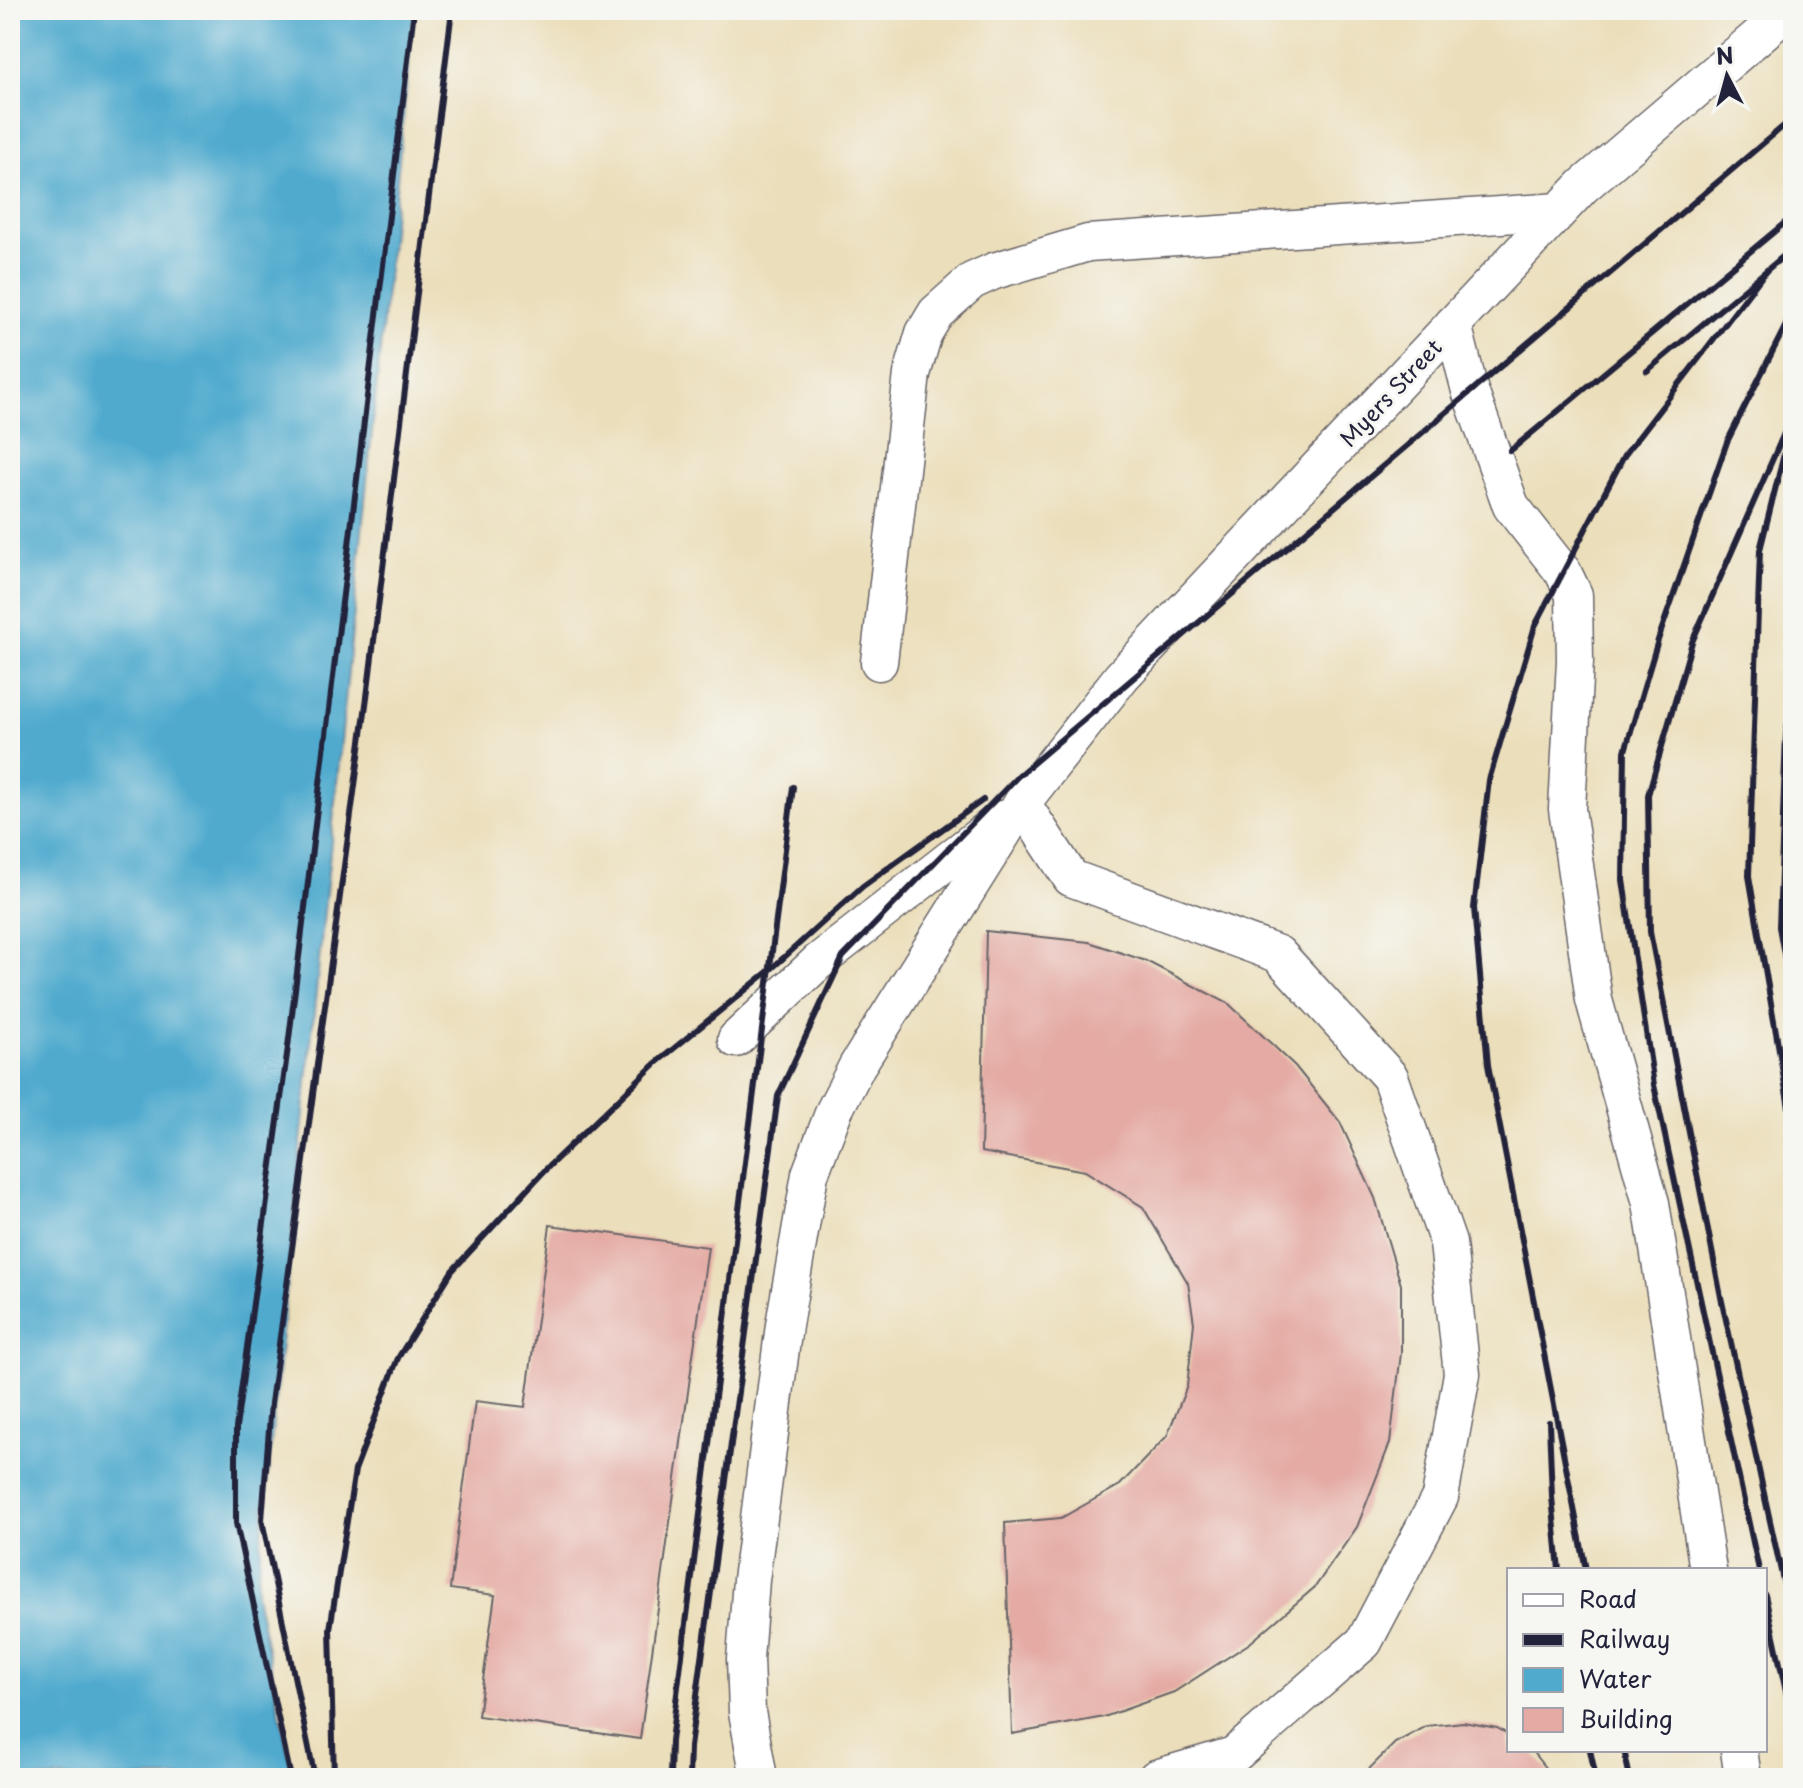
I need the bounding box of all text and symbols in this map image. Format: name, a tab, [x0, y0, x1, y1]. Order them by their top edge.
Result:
north arrow	[1687, 36, 1767, 116]
text: N	[1714, 37, 1735, 72]
street label: Myers Street	[1331, 331, 1449, 453]
legend	[1507, 1568, 1767, 1752]
text: Road	[1579, 1580, 1637, 1616]
text: Railway	[1579, 1620, 1670, 1656]
text: Water	[1579, 1660, 1652, 1696]
text: Building	[1579, 1700, 1673, 1736]

